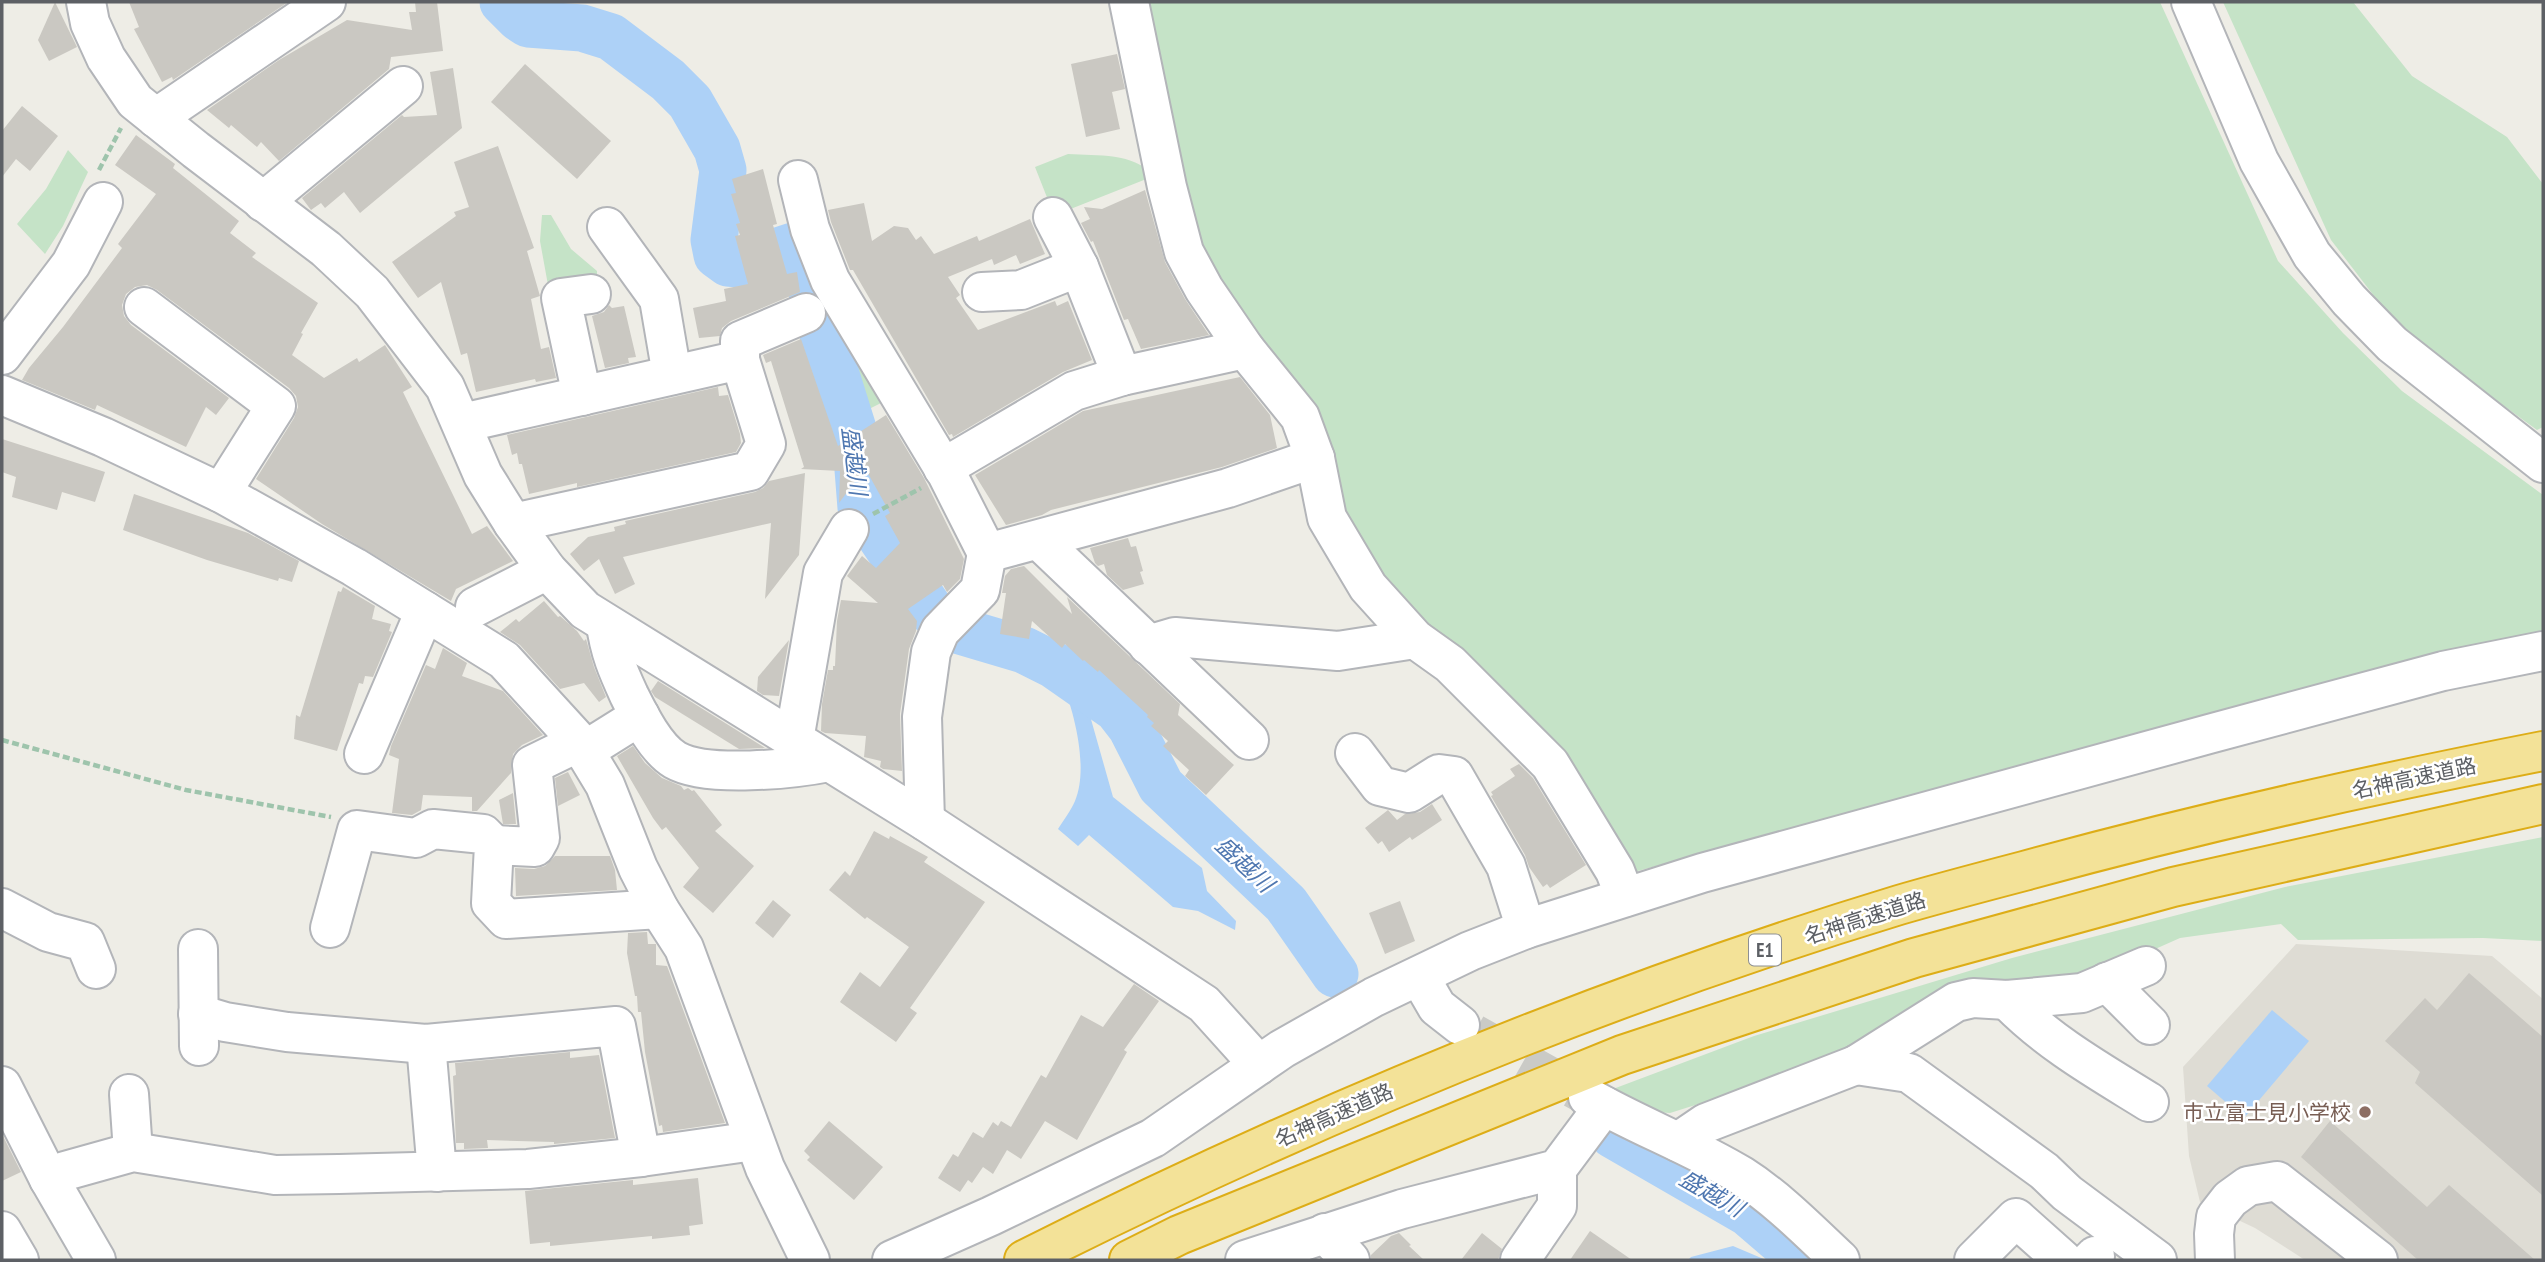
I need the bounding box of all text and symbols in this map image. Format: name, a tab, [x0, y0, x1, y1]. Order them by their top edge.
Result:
water label: 盛越川	[836, 425, 874, 500]
street label: 名神高速道路	[2350, 752, 2478, 804]
water label: 盛越川	[1210, 830, 1282, 900]
street label: 名神高速道路	[1801, 886, 1929, 950]
road number: E1	[1749, 934, 1781, 966]
street label: 名神高速道路	[1271, 1077, 1397, 1153]
place label: 市立富士見小学校	[2183, 1099, 2351, 1126]
marker: 市立富士見小学校	[2357, 1104, 2373, 1120]
water label: 盛越川	[1675, 1163, 1752, 1224]

